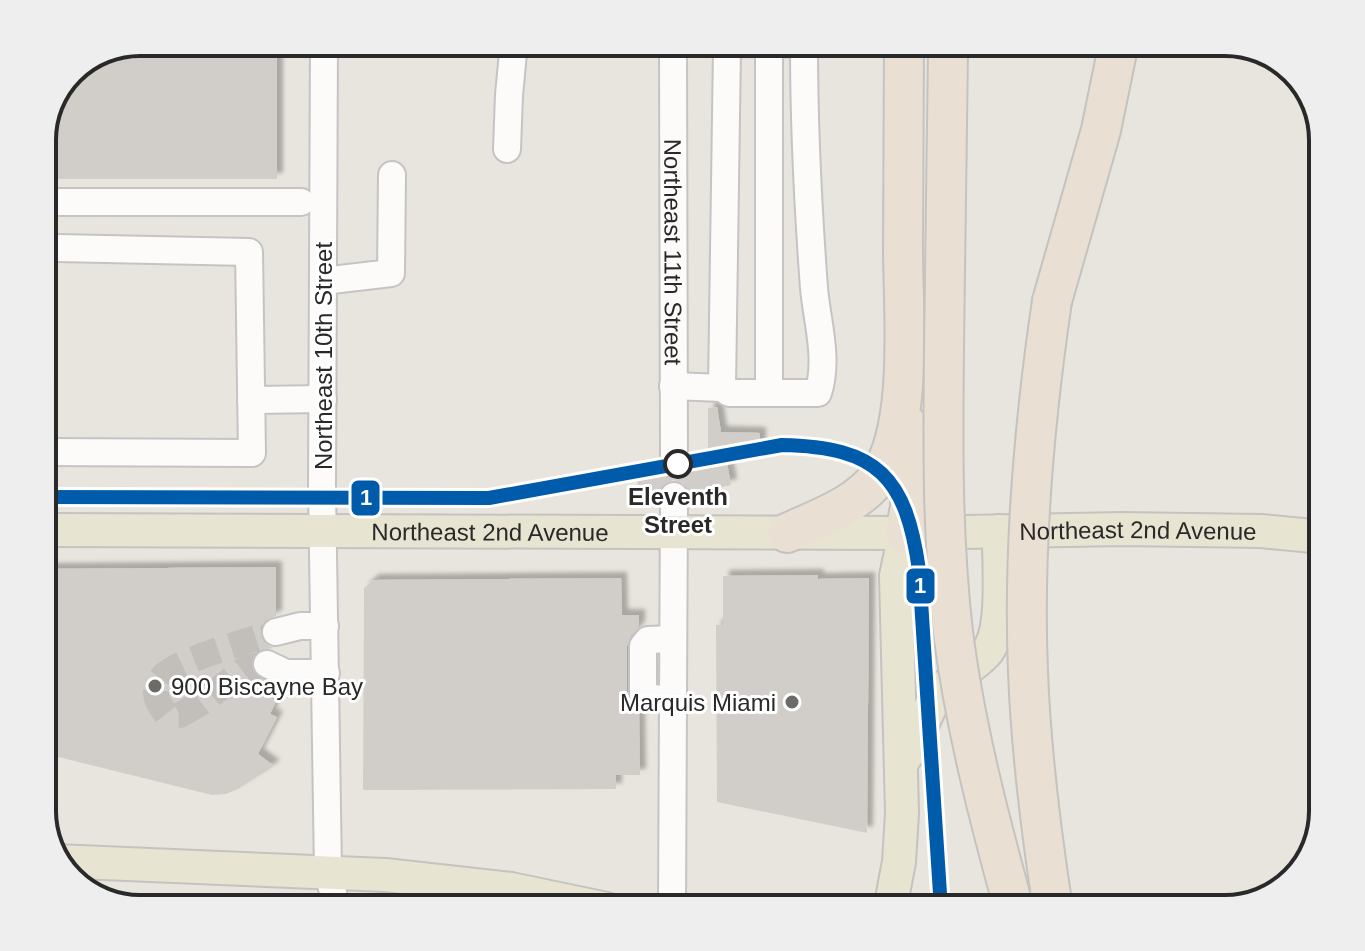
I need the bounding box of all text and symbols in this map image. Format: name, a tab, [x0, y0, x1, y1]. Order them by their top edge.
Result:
street label: Northeast 11th Street	[660, 139, 687, 366]
street label: Northeast 10th Street	[310, 242, 337, 470]
marker: Eleventh Street	[664, 450, 692, 478]
line badge: 1	[350, 479, 381, 517]
place label: Eleventh Street	[628, 483, 728, 538]
text: 1	[360, 485, 372, 510]
street label: Northeast 2nd Avenue	[1019, 515, 1257, 544]
street label: Northeast 2nd Avenue	[371, 518, 609, 545]
line badge: 1	[905, 567, 936, 605]
text: 1	[914, 573, 926, 598]
place label: 900 Biscayne Bay	[171, 673, 363, 700]
marker: 900 Biscayne Bay	[146, 677, 164, 695]
place label: Marquis Miami	[620, 689, 776, 716]
marker: Marquis Miami	[783, 693, 801, 711]

